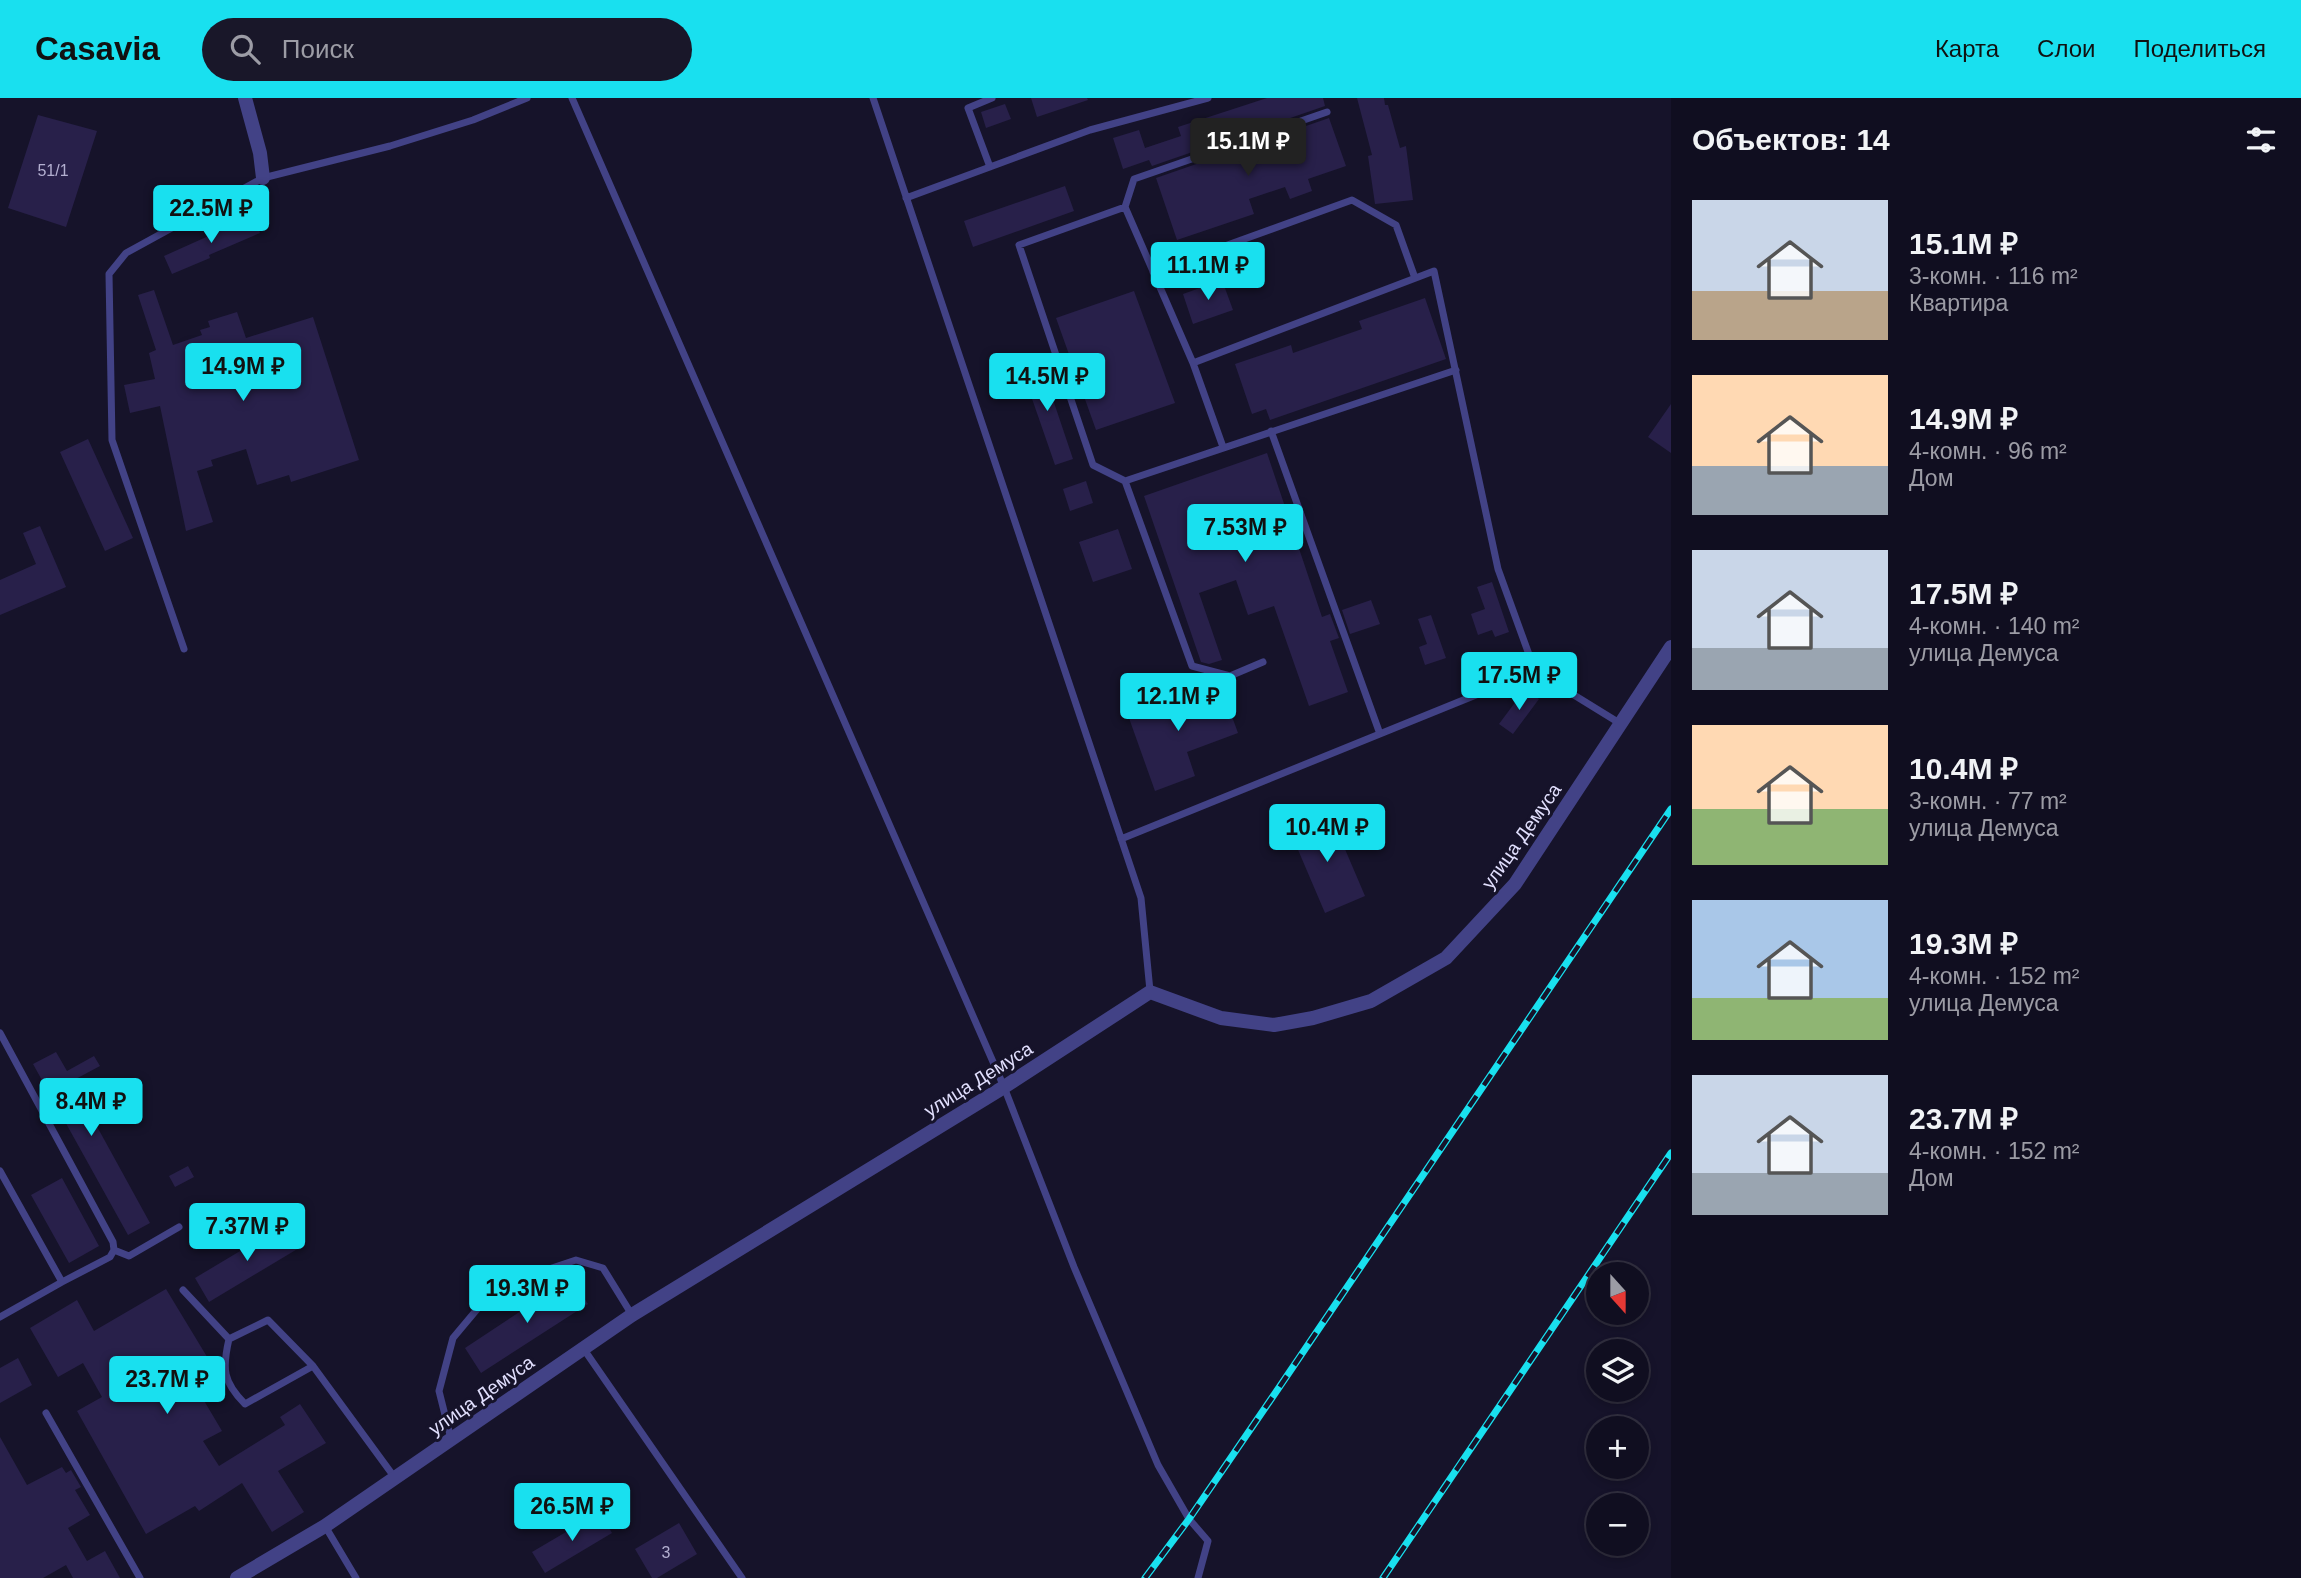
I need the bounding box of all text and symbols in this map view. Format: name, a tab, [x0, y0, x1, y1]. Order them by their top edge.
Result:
search box	[202, 18, 692, 81]
text: Casavia	[35, 30, 160, 67]
icon: search	[226, 30, 264, 68]
text: Поиск	[282, 34, 354, 64]
text: Карта	[1935, 35, 1999, 62]
text: Слои	[2037, 35, 2095, 62]
text: Поделиться	[2133, 35, 2266, 62]
pin: 15.1M ₽	[1183, 118, 1313, 178]
icon: filters	[2242, 121, 2280, 159]
text: Объектов: 14	[1692, 123, 1890, 156]
text: 15.1M ₽	[1206, 128, 1290, 154]
house number: 51/1	[37, 162, 69, 179]
pin: 22.5M ₽	[146, 186, 276, 245]
text: 22.5M ₽	[169, 195, 253, 221]
text: 15.1M ₽	[1909, 227, 2018, 260]
icon: home	[1748, 228, 1832, 312]
pin: 11.1M ₽	[1143, 242, 1273, 302]
text: 11.1M ₽	[1167, 252, 1249, 278]
text: 3-комн. · 116 m²	[1909, 263, 2078, 289]
text: Квартира	[1909, 290, 2008, 316]
pin: 14.9M ₽	[178, 344, 308, 403]
text: 14.9M ₽	[201, 353, 285, 379]
pin: 14.5M ₽	[982, 354, 1112, 413]
text: 14.5M ₽	[1005, 363, 1089, 389]
text: 14.9M ₽	[1909, 402, 2018, 435]
icon: home	[1748, 403, 1832, 487]
text: 4-комн. · 96 m²	[1909, 438, 2067, 464]
text: Дом	[1909, 465, 1953, 491]
pin: 7.53M ₽	[1180, 504, 1310, 564]
text: 7.53M ₽	[1203, 514, 1287, 540]
text: 17.5M ₽	[1909, 577, 2018, 610]
icon: home	[1748, 578, 1832, 662]
text: 4-комн. · 140 m²	[1909, 613, 2080, 639]
text: улица Демуса	[1909, 640, 2059, 666]
pin: 17.5M ₽	[1454, 652, 1584, 712]
text: 17.5M ₽	[1477, 662, 1561, 688]
pin: 12.1M ₽	[1113, 674, 1243, 733]
text: 12.1M ₽	[1136, 683, 1220, 709]
text: 10.4M ₽	[1909, 752, 2018, 785]
icon: home	[1748, 753, 1832, 837]
street label: улица Демуса	[1477, 779, 1566, 893]
text: 3-комн. · 77 m²	[1909, 788, 2067, 814]
pin: 10.4M ₽	[1262, 804, 1392, 864]
text: 10.4M ₽	[1285, 814, 1369, 840]
text: улица Демуса	[1909, 815, 2059, 841]
text: 19.3M ₽	[1909, 927, 2018, 960]
icon: home	[1748, 928, 1832, 1012]
text: 4-комн. · 152 m²	[1909, 963, 2080, 989]
text: улица Демуса	[1909, 990, 2059, 1016]
street label: улица Демуса	[920, 1038, 1037, 1121]
pin: 8.4M ₽	[34, 1079, 148, 1138]
text: 8.4M ₽	[56, 1088, 126, 1114]
text: 23.7M ₽	[1909, 1102, 2018, 1135]
icon: home	[1748, 1103, 1832, 1187]
text: 4-комн. · 152 m²	[1909, 1138, 2080, 1164]
text: Дом	[1909, 1165, 1953, 1191]
pin: 7.37M ₽	[182, 1204, 312, 1263]
text: 7.37M ₽	[205, 1213, 289, 1239]
north arrow	[1586, 1262, 1648, 1325]
map controls	[1586, 1262, 1649, 1556]
pin: 19.3M ₽	[462, 1266, 592, 1325]
text: 19.3M ₽	[485, 1275, 569, 1301]
button: layers	[1586, 1339, 1649, 1402]
street label: улица Демуса	[425, 1351, 538, 1439]
pin: 23.7M ₽	[102, 1356, 232, 1416]
text: 23.7M ₽	[125, 1366, 209, 1392]
button: +	[1586, 1416, 1649, 1479]
pin: 26.5M ₽	[507, 1484, 637, 1543]
text: 26.5M ₽	[530, 1493, 614, 1519]
button: −	[1586, 1493, 1649, 1556]
house number: 3	[662, 1544, 671, 1561]

